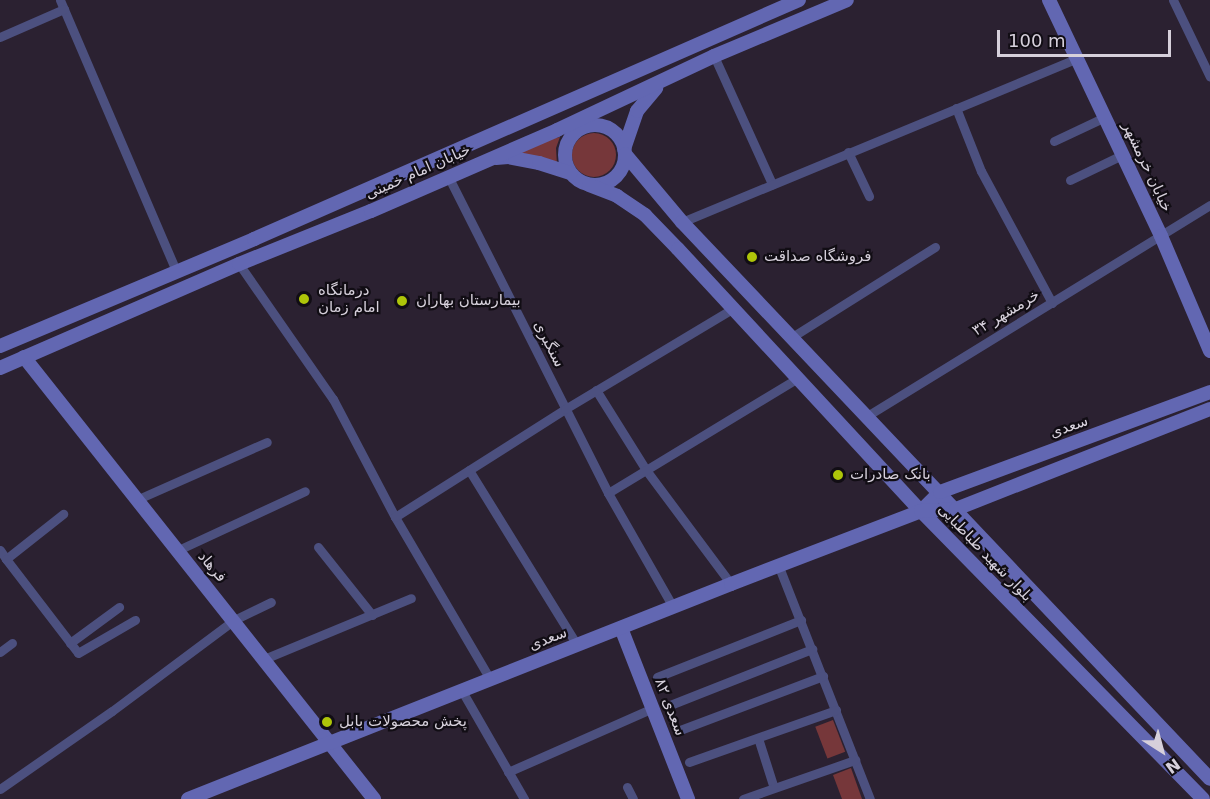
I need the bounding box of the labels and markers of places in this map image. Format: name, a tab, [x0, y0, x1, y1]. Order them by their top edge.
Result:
place label: فروشگاه صداقت	[764, 248, 871, 266]
marker: فروشگاه صداقت	[745, 250, 759, 264]
place label: درمانگاه امام زمان	[318, 281, 380, 316]
marker: درمانگاه امام زمان	[295, 290, 313, 308]
marker: بیمارستان بهاران	[393, 292, 411, 310]
place label: بیمارستان بهاران	[416, 292, 521, 310]
place label: بانک صادرات	[850, 466, 931, 484]
marker: بانک صادرات	[831, 468, 845, 482]
place label: پخش محصولات بابل	[339, 713, 467, 731]
marker: پخش محصولات بابل	[320, 715, 334, 729]

